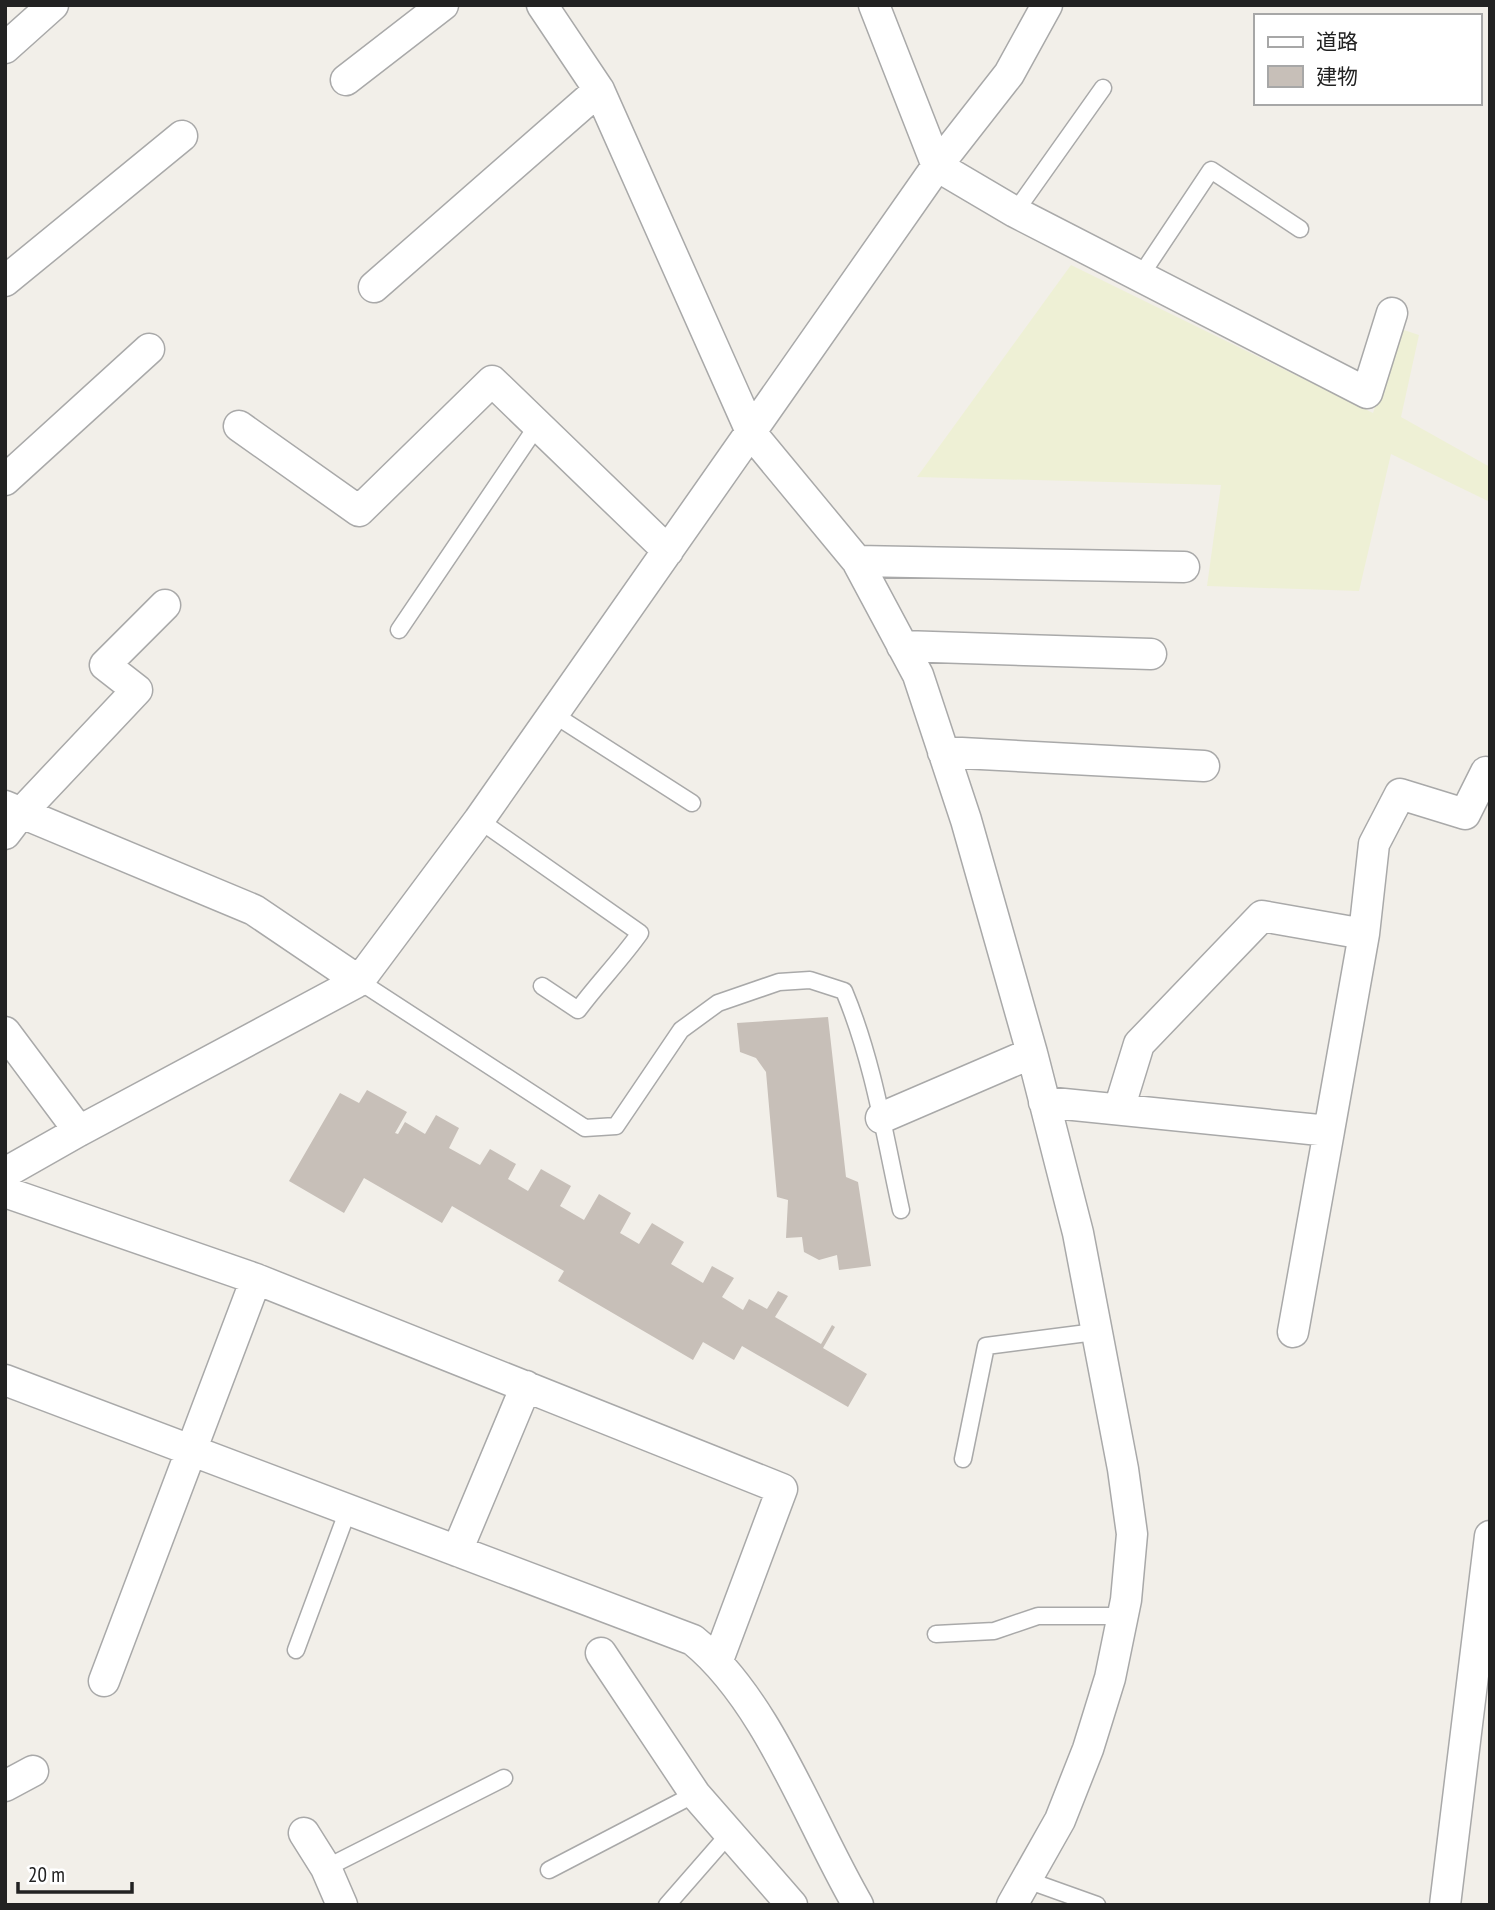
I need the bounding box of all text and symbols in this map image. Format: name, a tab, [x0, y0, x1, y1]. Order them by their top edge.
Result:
legend	[1254, 14, 1481, 105]
text: 道路	[1316, 28, 1358, 55]
text: 建物	[1316, 63, 1358, 90]
scale bar	[18, 1850, 131, 1894]
text: 20 m	[28, 1861, 65, 1888]

